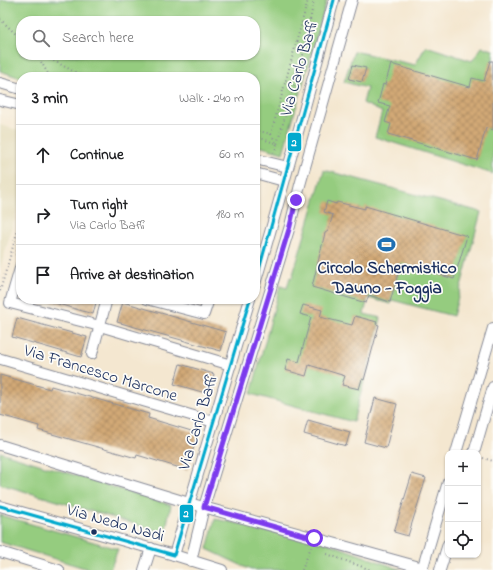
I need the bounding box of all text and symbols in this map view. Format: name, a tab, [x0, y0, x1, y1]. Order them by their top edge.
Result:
search box	[16, 16, 260, 60]
street label: Via Carlo Baffi	[274, 18, 325, 120]
icon: search	[30, 27, 52, 49]
text: Search here	[62, 27, 134, 49]
text: 3 min	[32, 86, 68, 111]
text: Walk · 240 m	[179, 89, 244, 108]
line badge: 2	[287, 132, 302, 152]
text: 2	[290, 135, 297, 151]
icon: ahead	[32, 144, 54, 166]
text: Continue	[70, 144, 124, 166]
text: 60 m	[219, 145, 244, 164]
route end	[287, 191, 305, 209]
text: Turn right	[70, 194, 128, 216]
icon: right	[32, 204, 54, 226]
text: 180 m	[216, 205, 244, 224]
text: Via Carlo Baffi	[70, 216, 146, 235]
sports icon: Circolo Schermistico Dauno - Foggia	[377, 235, 397, 255]
place label: Circolo Schermistico Dauno - Foggia	[318, 256, 457, 303]
icon: arrive	[32, 264, 54, 286]
text: Arrive at destination	[70, 264, 194, 286]
street label: Via Francesco Marcone	[20, 338, 181, 409]
street label: Via Carlo Baffi	[172, 372, 225, 474]
map controls	[445, 450, 481, 558]
button: +	[445, 450, 481, 486]
button: −	[445, 486, 481, 522]
street label: Via Nedo Nadi	[63, 497, 167, 549]
line badge: 2	[179, 504, 194, 523]
text: 2	[182, 506, 189, 522]
button: locate	[445, 522, 481, 558]
unlabelled marker	[89, 527, 99, 537]
route start	[305, 529, 323, 547]

